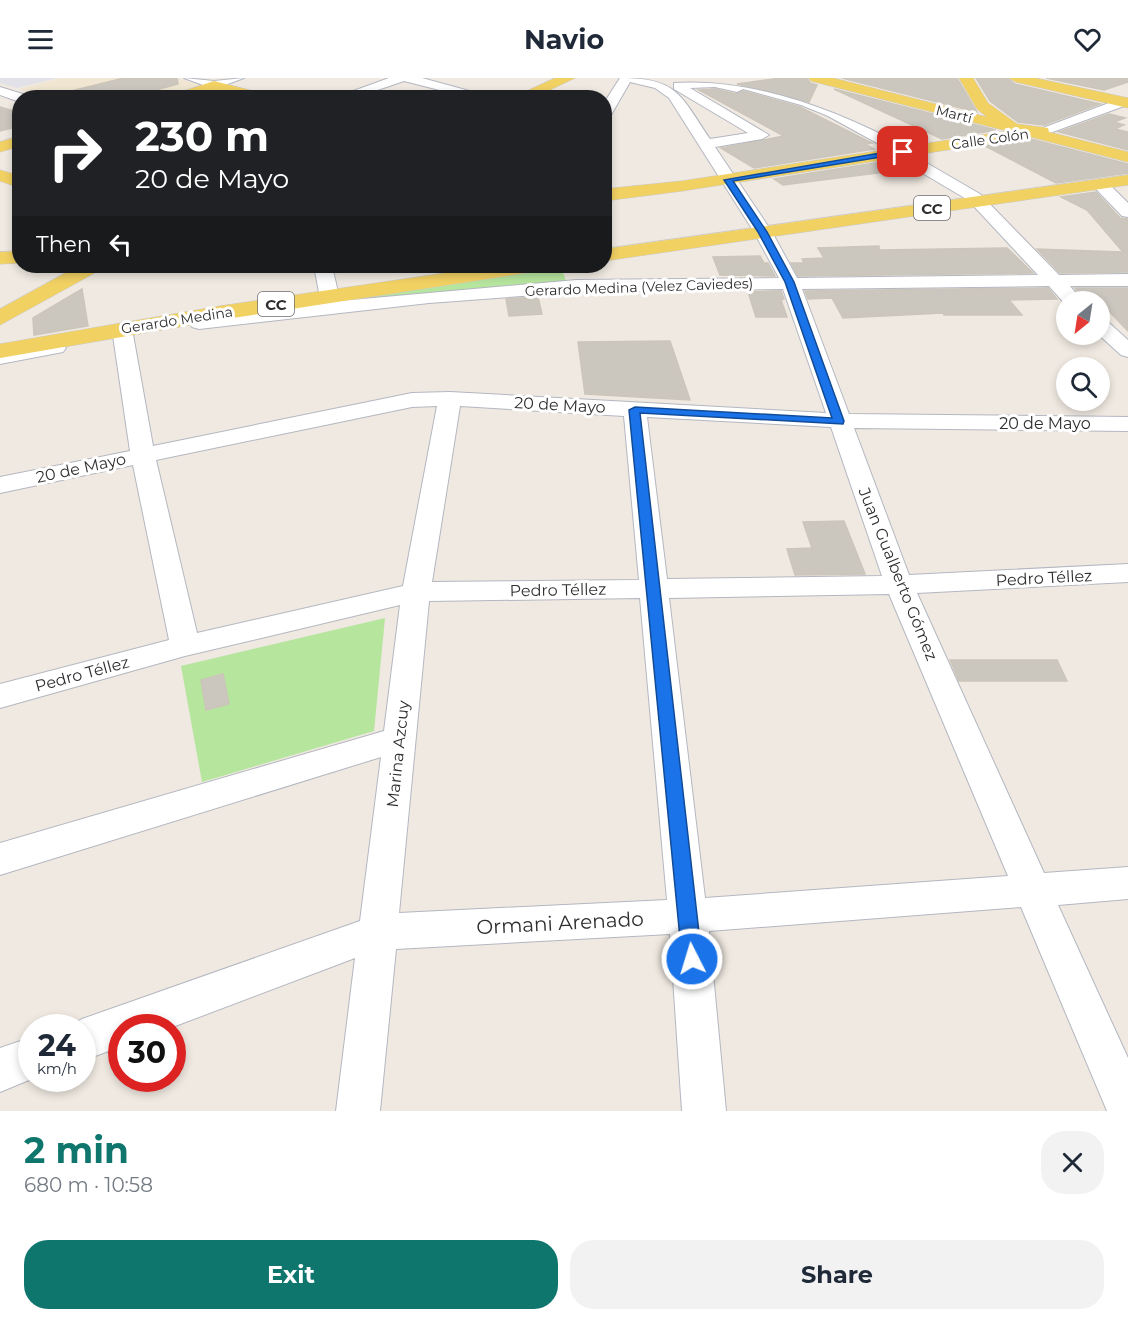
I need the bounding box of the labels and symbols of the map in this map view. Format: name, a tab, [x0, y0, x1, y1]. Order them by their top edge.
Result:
street label: Martí	[934, 101, 975, 127]
street label: Calle Colón	[950, 125, 1030, 153]
pin	[877, 126, 928, 177]
road number: CC	[914, 196, 950, 220]
street label: Gerardo Medina (Velez Caviedes)	[524, 274, 754, 300]
north arrow	[1056, 291, 1110, 345]
road number: CC	[258, 292, 294, 316]
street label: Gerardo Medina	[120, 302, 234, 338]
street label: 20 de Mayo	[514, 393, 606, 417]
street label: 20 de Mayo	[999, 414, 1091, 433]
street label: 20 de Mayo	[34, 449, 128, 487]
street label: Juan Gualberto Gómez	[854, 484, 941, 663]
street label: Pedro Téllez	[995, 566, 1093, 590]
street label: Pedro Téllez	[510, 580, 606, 600]
street label: Pedro Téllez	[33, 652, 131, 696]
street label: Marina Azcuy	[383, 699, 413, 809]
street label: Ormani Arenado	[476, 907, 644, 939]
position arrow	[660, 927, 724, 991]
speed limit sign: 30	[108, 1014, 186, 1092]

